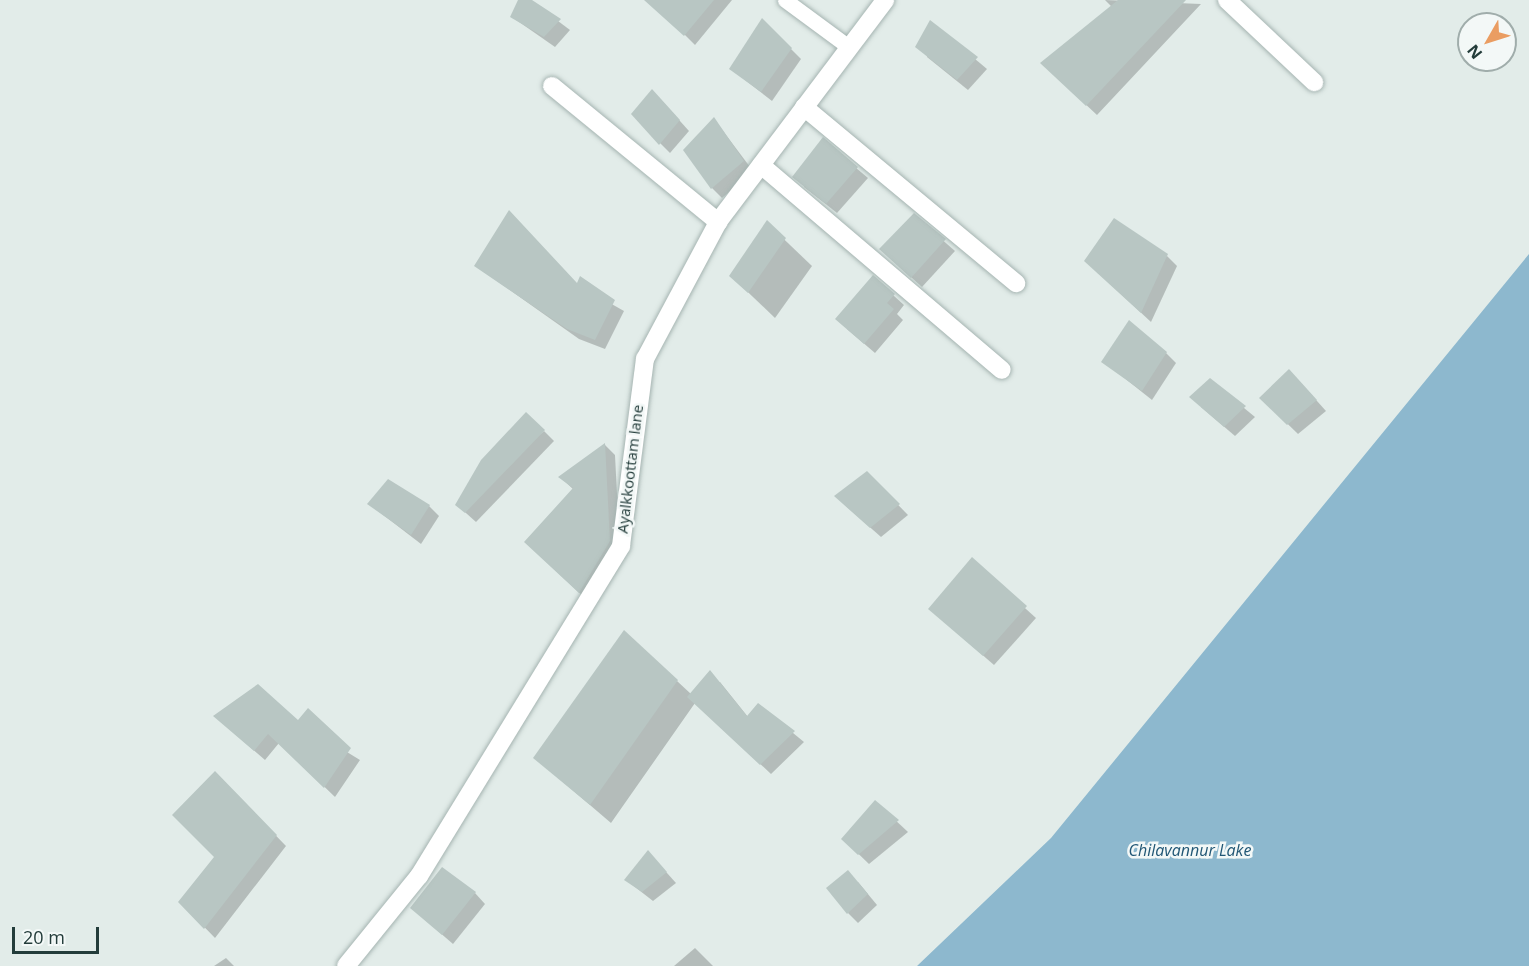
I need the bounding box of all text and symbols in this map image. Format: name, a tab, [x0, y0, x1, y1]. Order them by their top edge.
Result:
north arrow	[1457, 12, 1517, 72]
text: N	[1462, 40, 1487, 64]
street label: Ayalkkoottam lane	[613, 404, 647, 534]
water label: Chilavannur Lake	[1129, 840, 1251, 860]
scale bar	[15, 915, 102, 953]
text: 20 m	[23, 925, 65, 949]

